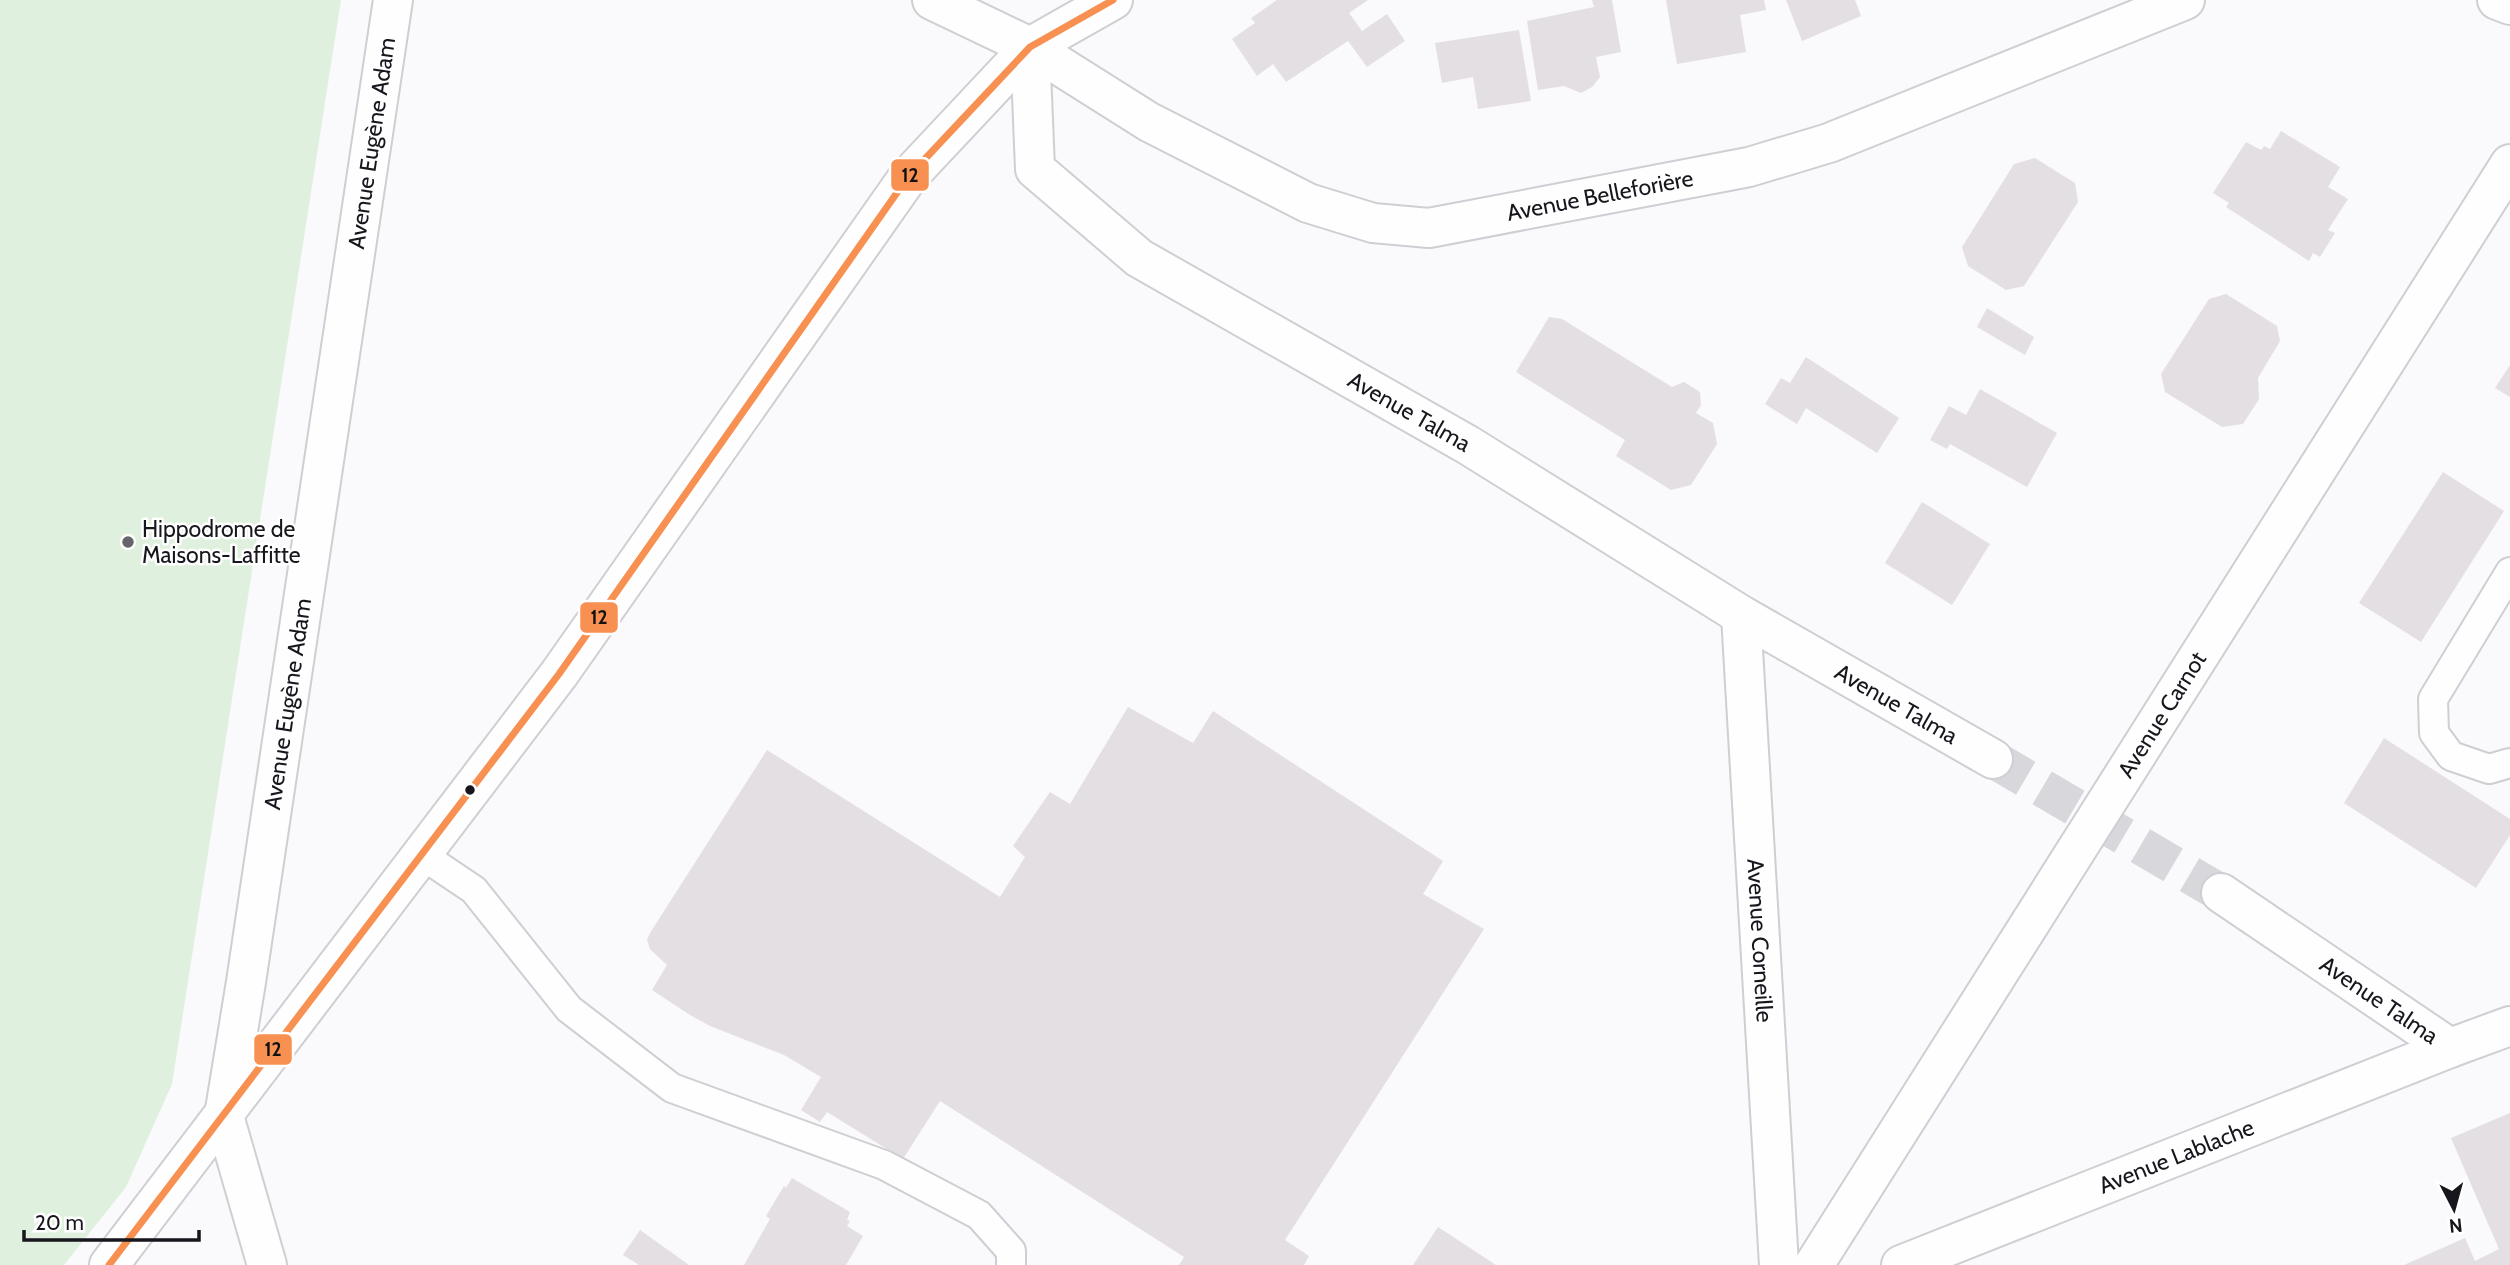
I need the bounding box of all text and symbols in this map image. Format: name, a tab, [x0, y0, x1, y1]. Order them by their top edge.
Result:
street label: Avenue Eugène Adam	[342, 36, 401, 251]
line badge: 12	[890, 158, 930, 192]
text: 12	[901, 164, 919, 187]
street label: Avenue Belleforière	[1504, 164, 1696, 227]
street label: Avenue Talma	[1343, 366, 1476, 458]
place label: Hippodrome de Maisons-Laffitte	[142, 515, 301, 569]
marker: Hippodrome de Maisons-Laffitte	[120, 534, 136, 550]
street label: Avenue Eugène Adam	[258, 596, 317, 812]
line badge: 12	[579, 601, 619, 634]
text: 12	[590, 606, 608, 629]
street label: Avenue Carnot	[2112, 646, 2212, 783]
street label: Avenue Talma	[1830, 658, 1963, 750]
unlabelled marker	[463, 783, 477, 797]
street label: Avenue Corneille	[1741, 858, 1779, 1023]
street label: Avenue Talma	[2315, 950, 2444, 1050]
line badge: 12	[253, 1033, 293, 1066]
text: 12	[264, 1038, 282, 1061]
street label: Avenue Lablache	[2095, 1113, 2258, 1199]
north arrow	[2419, 1174, 2489, 1244]
scale bar	[24, 1198, 200, 1242]
text: 20 m	[35, 1210, 84, 1235]
text: N	[2448, 1213, 2464, 1238]

